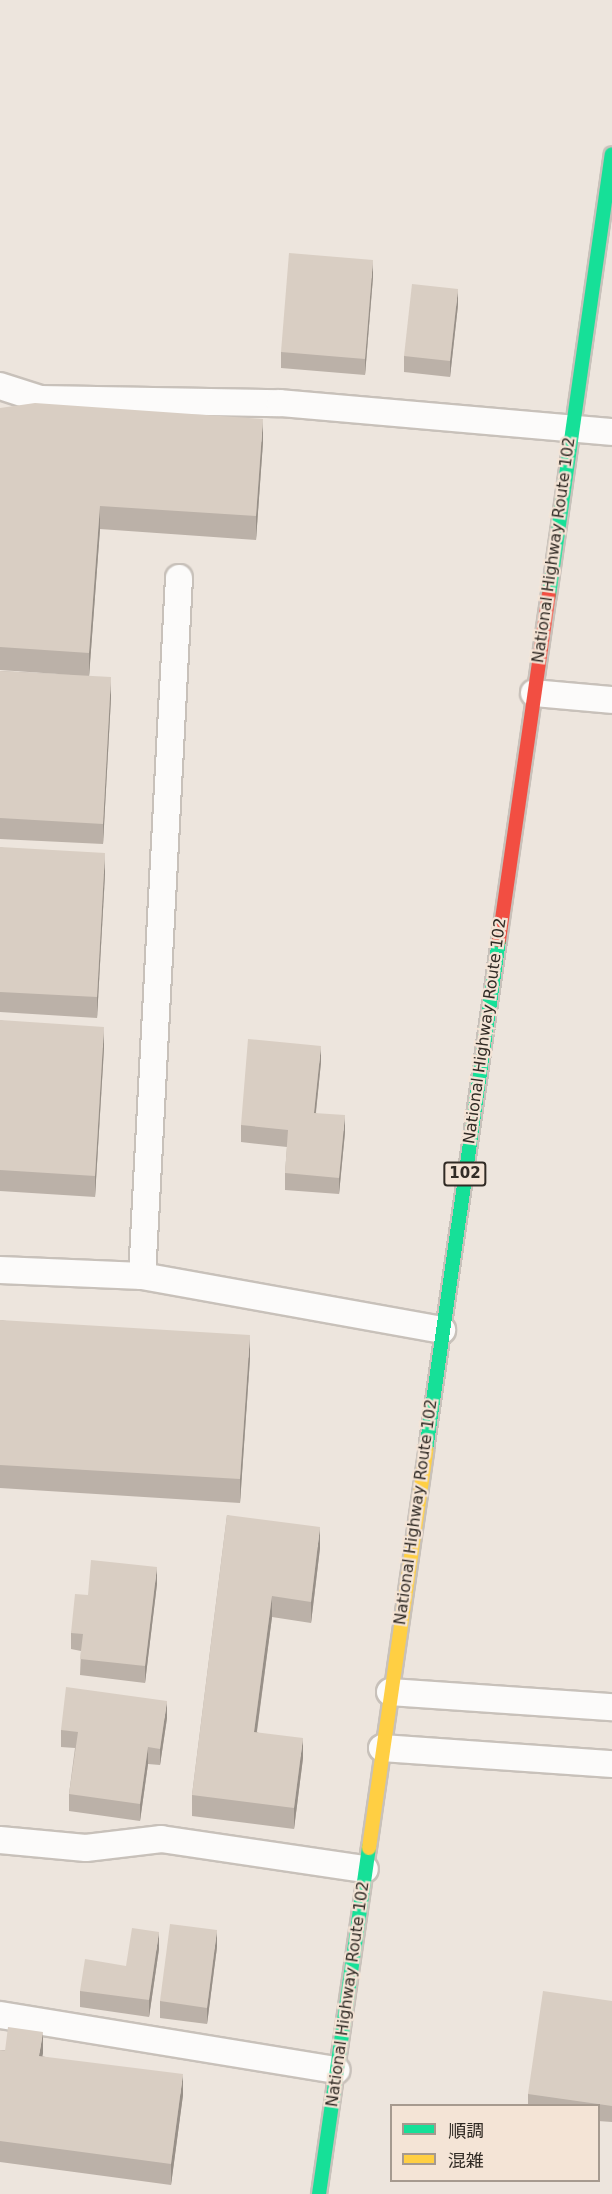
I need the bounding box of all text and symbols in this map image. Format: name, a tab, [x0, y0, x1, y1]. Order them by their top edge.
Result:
street label: National Highway Route 102	[529, 436, 579, 664]
street label: National Highway Route 102	[460, 917, 510, 1145]
road number: 102	[442, 1162, 488, 1186]
street label: National Highway Route 102	[391, 1398, 441, 1626]
street label: National Highway Route 102	[323, 1880, 373, 2108]
legend	[390, 2104, 600, 2182]
text: 順調	[448, 2120, 484, 2141]
text: 混雑	[448, 2150, 484, 2171]

